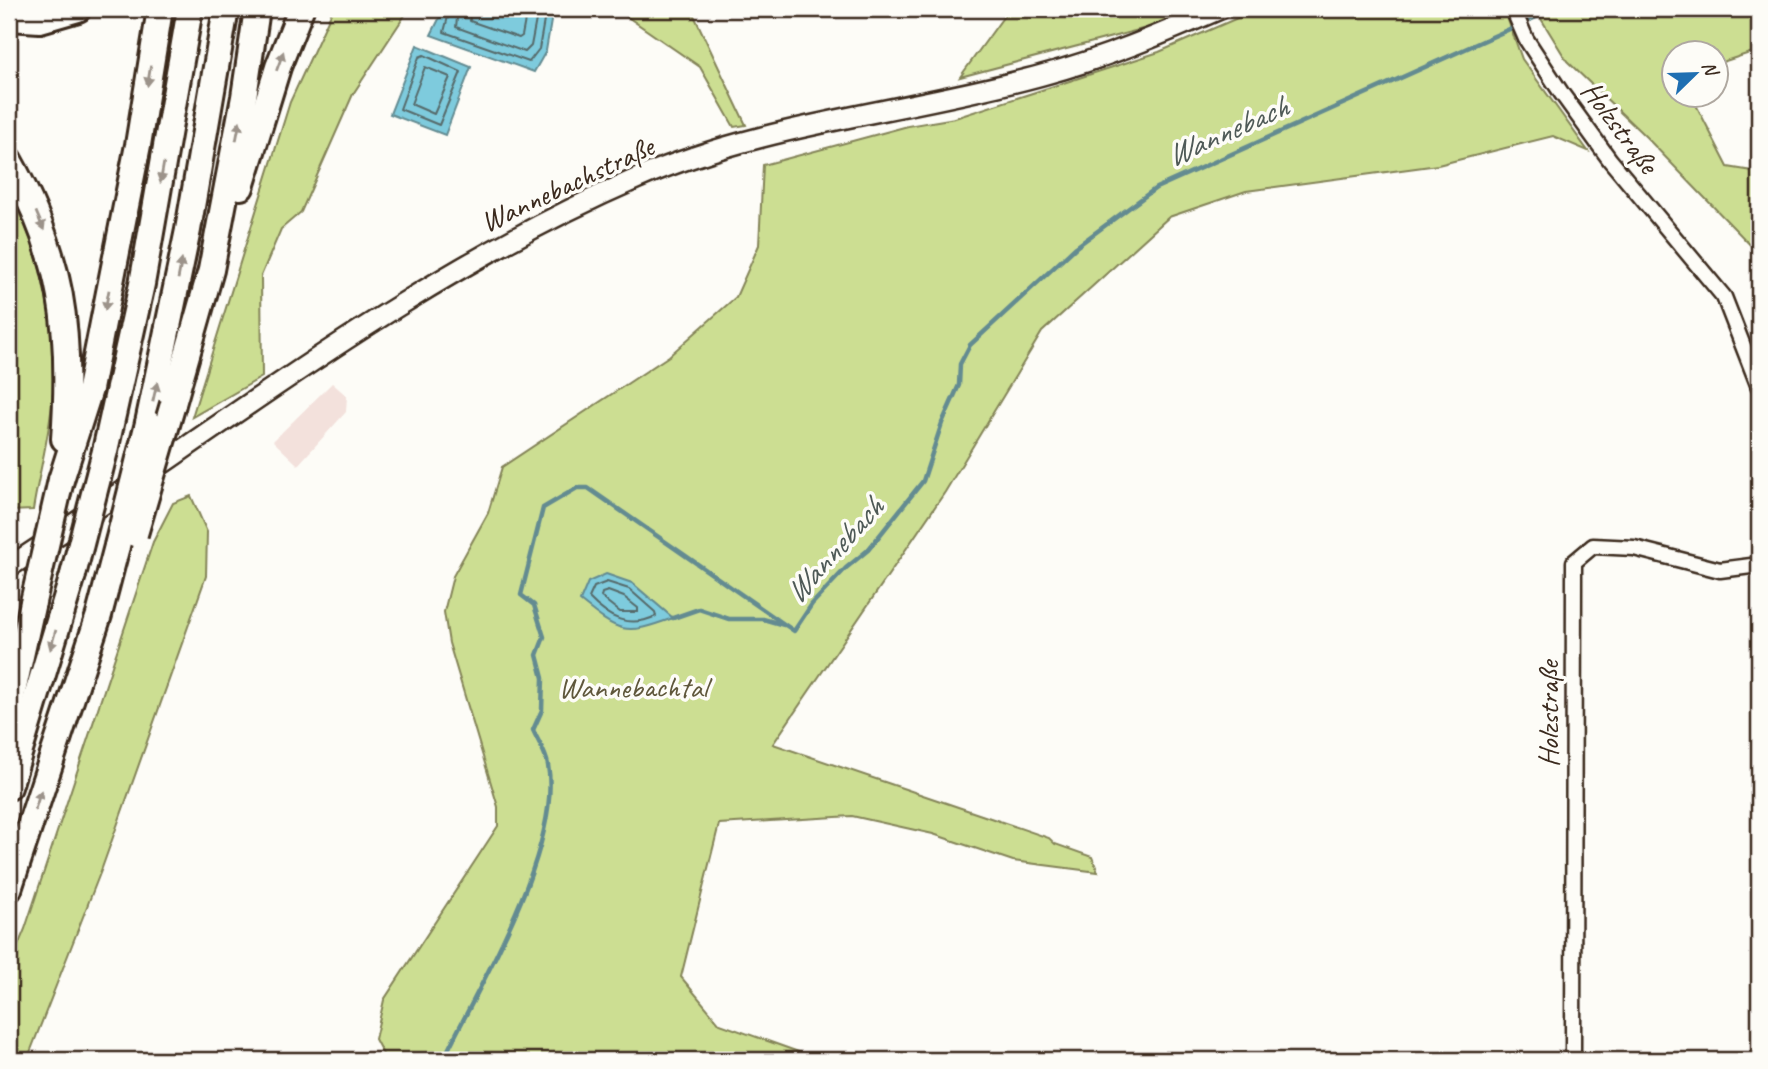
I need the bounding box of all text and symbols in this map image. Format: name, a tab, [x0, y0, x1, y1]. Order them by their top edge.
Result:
north arrow	[1660, 38, 1730, 108]
one-way arrow	[275, 51, 286, 72]
text: N	[1696, 58, 1724, 81]
one-way arrow	[143, 65, 154, 87]
street label: Holzstraße	[1573, 73, 1669, 183]
water label: Wannebach	[1160, 85, 1297, 176]
one-way arrow	[233, 120, 244, 142]
street label: Wannebachstraße	[474, 126, 662, 241]
one-way arrow	[156, 162, 167, 184]
one-way arrow	[34, 211, 45, 232]
one-way arrow	[175, 258, 186, 280]
one-way arrow	[102, 289, 113, 311]
one-way arrow	[150, 380, 161, 402]
water label: Wannebach	[776, 486, 894, 612]
one-way arrow	[48, 630, 58, 651]
street label: Holzstraße	[1529, 658, 1567, 767]
park label: Wannebachtal	[558, 668, 713, 706]
one-way arrow	[33, 790, 44, 811]

